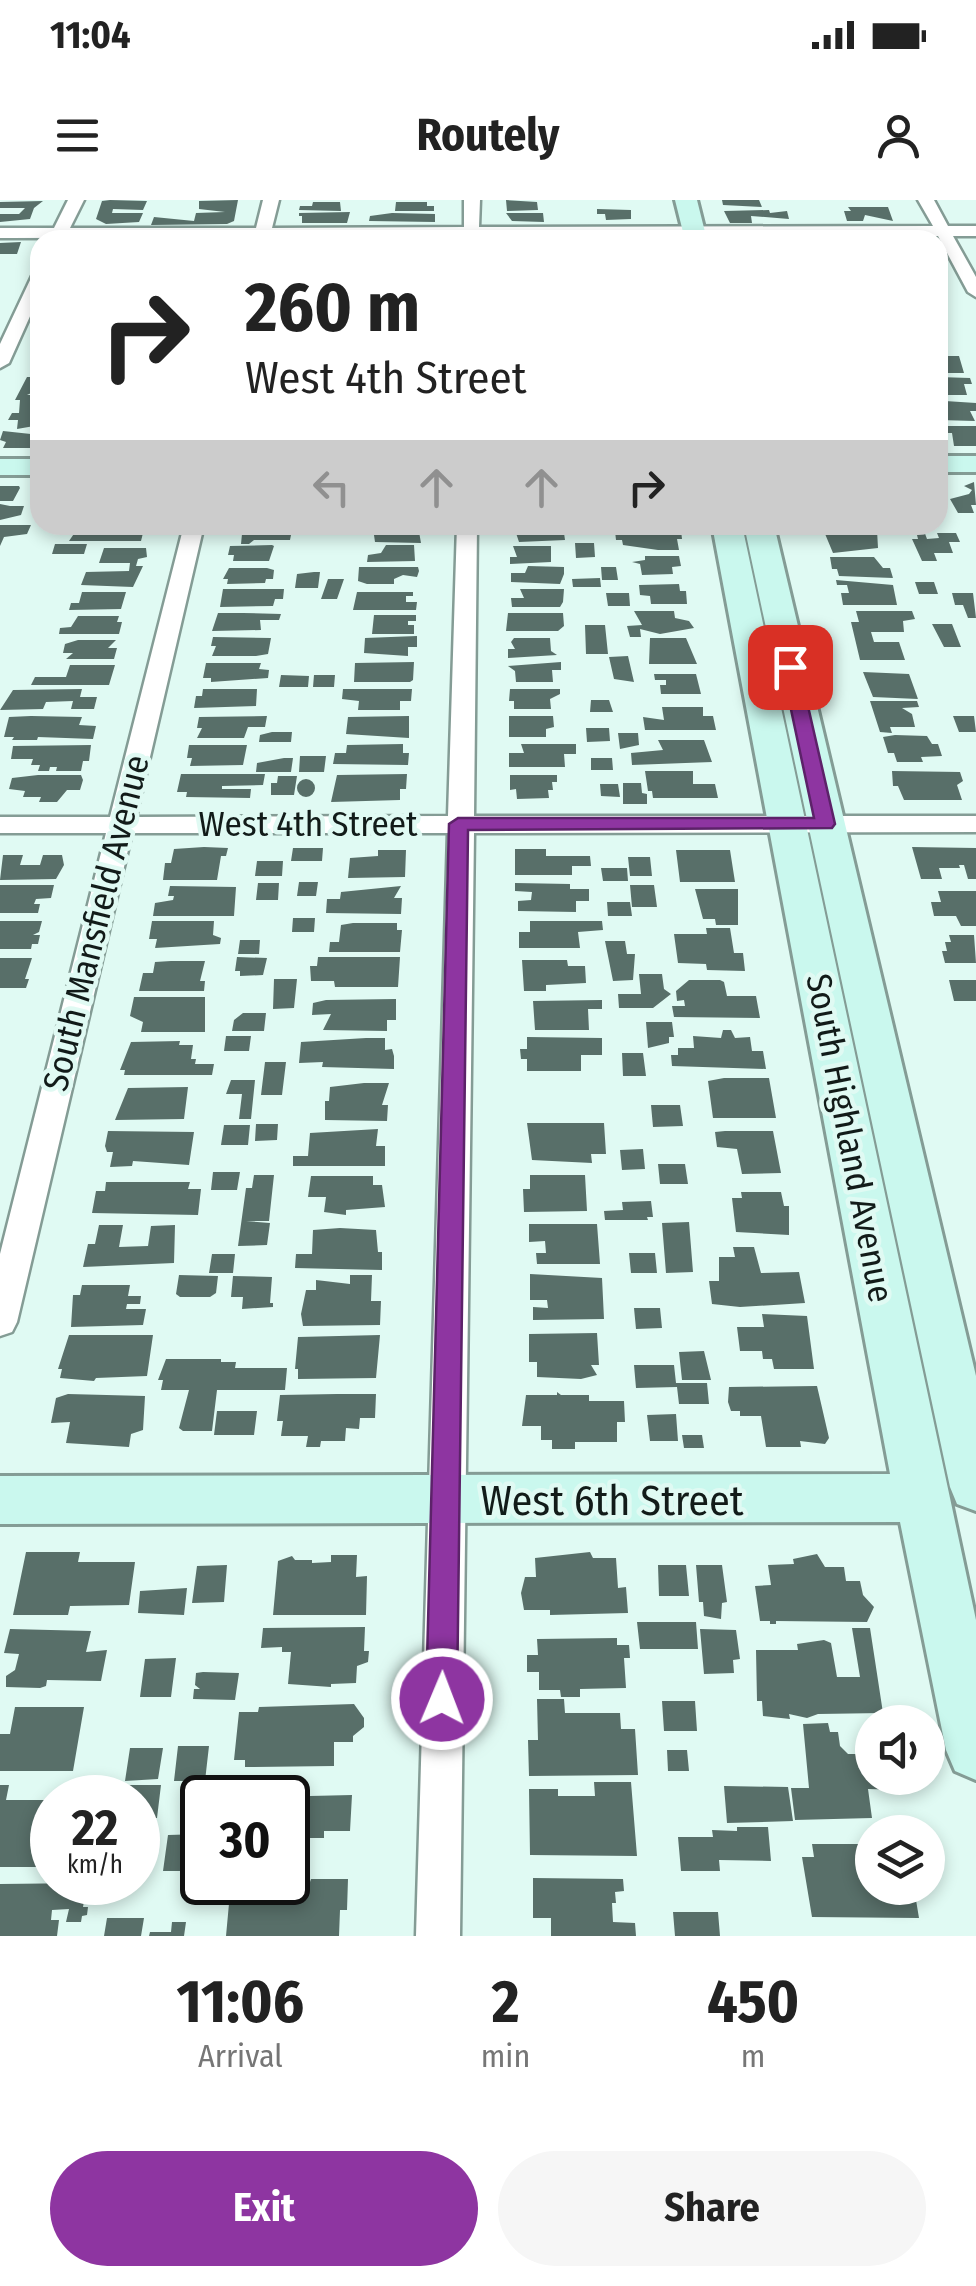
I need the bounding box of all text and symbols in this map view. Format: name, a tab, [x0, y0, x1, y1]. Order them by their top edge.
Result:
text: 11:04	[50, 12, 130, 58]
icon: menu	[50, 108, 105, 163]
text: Routely	[416, 108, 560, 162]
icon: person	[871, 108, 926, 163]
text: 260 m	[245, 266, 420, 350]
icon: right	[80, 270, 210, 400]
text: West 4th Street	[245, 351, 526, 405]
icon: left	[304, 460, 359, 515]
icon: ahead	[409, 460, 464, 515]
icon: ahead	[514, 460, 569, 515]
icon: right	[619, 460, 674, 515]
pin	[748, 625, 833, 710]
icon: arrive	[763, 640, 818, 695]
street label: South Mansfield Avenue	[34, 751, 158, 1095]
street label: West 4th Street	[199, 803, 418, 845]
street label: South Highland Avenue	[798, 970, 902, 1306]
street label: West 6th Street	[480, 1476, 744, 1526]
position arrow	[390, 1647, 494, 1751]
map controls	[855, 1705, 945, 1905]
button: sound	[855, 1705, 945, 1795]
speed limit sign: 30	[180, 1775, 310, 1905]
text: 22	[72, 1798, 118, 1858]
button: layers	[855, 1815, 945, 1905]
text: km/h	[67, 1850, 123, 1880]
text: 11:06	[177, 1966, 304, 2038]
text: 2	[492, 1966, 519, 2038]
text: 450	[707, 1966, 799, 2038]
text: Arrival	[198, 2037, 283, 2075]
text: min	[481, 2037, 530, 2075]
text: m	[741, 2037, 765, 2075]
button: Exit	[50, 2151, 478, 2266]
button: Share	[498, 2151, 926, 2266]

